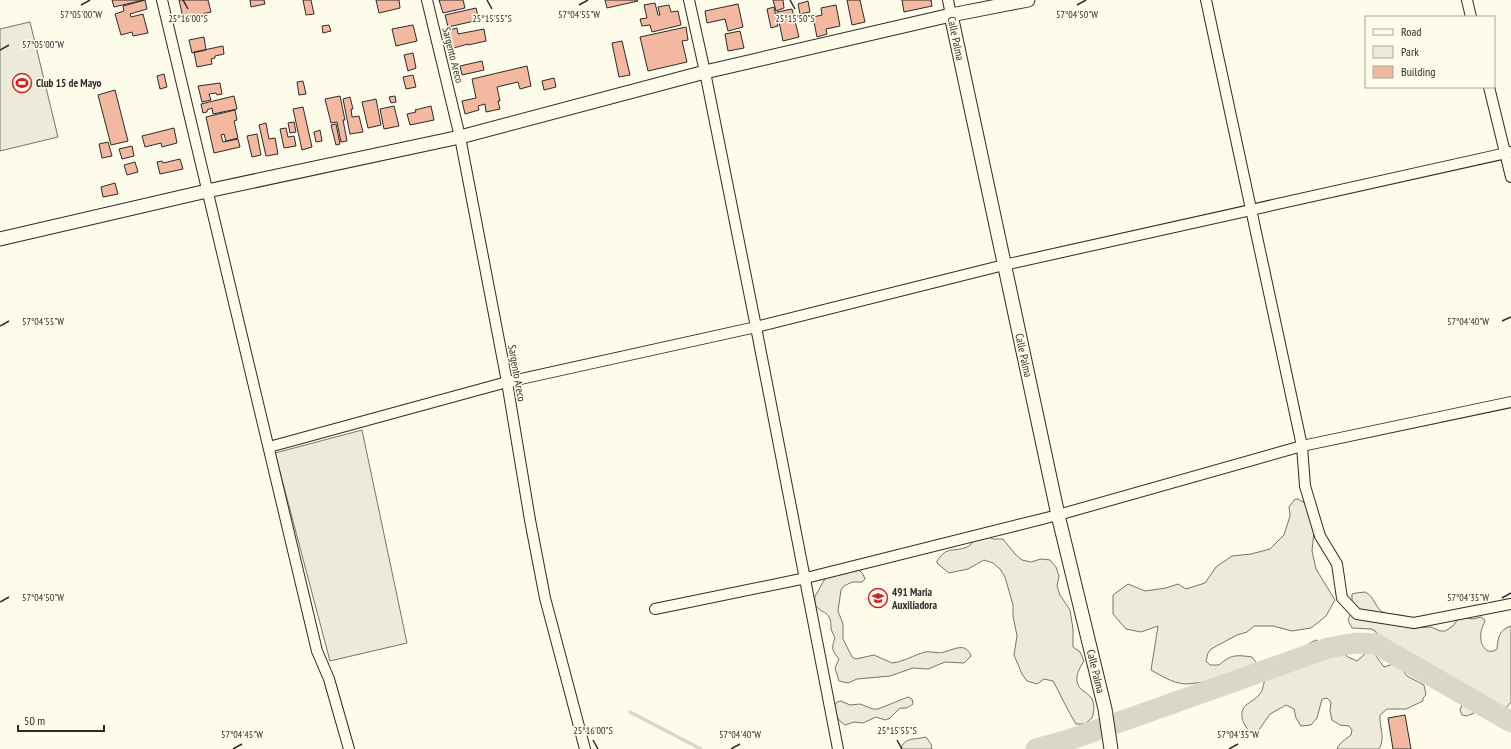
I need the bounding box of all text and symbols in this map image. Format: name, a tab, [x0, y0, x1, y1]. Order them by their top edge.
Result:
text: 57°05'00"W	[60, 8, 102, 21]
text: 57°04'55"W	[558, 8, 600, 21]
text: 57°04'50"W	[1056, 8, 1098, 21]
text: 25°16'00"S	[168, 12, 208, 25]
text: 25°15'55"S	[472, 12, 512, 25]
text: 25°15'50"S	[775, 12, 815, 25]
street label: Calle Palma	[945, 15, 968, 62]
legend	[1365, 16, 1495, 88]
text: Road	[1401, 24, 1421, 39]
street label: Sargento Areco	[439, 26, 467, 85]
text: 57°05'00"W	[22, 38, 64, 51]
text: Park	[1401, 44, 1419, 59]
text: Building	[1401, 64, 1436, 79]
sports icon: Club 15 de Mayo	[11, 72, 33, 94]
place label: Club 15 de Mayo	[36, 76, 102, 90]
text: 57°04'55"W	[22, 315, 64, 328]
text: 57°04'40"W	[1447, 315, 1489, 328]
street label: Calle Palma	[1012, 332, 1035, 379]
street label: Sargento Areco	[505, 344, 529, 403]
place label: 491 Maria Auxiliadora	[891, 585, 937, 612]
school or university icon: 491 Maria Auxiliadora	[867, 587, 889, 609]
text: 57°04'50"W	[22, 591, 64, 604]
text: 57°04'35"W	[1447, 591, 1489, 604]
street label: Calle Palma	[1084, 648, 1108, 694]
scale bar	[18, 707, 104, 733]
text: 50 m	[24, 713, 45, 728]
text: 25°16'00"S	[573, 724, 613, 737]
text: 25°15'55"S	[877, 724, 917, 737]
text: 57°04'45"W	[221, 728, 263, 741]
text: 57°04'40"W	[719, 728, 761, 741]
text: 57°04'35"W	[1217, 728, 1259, 741]

